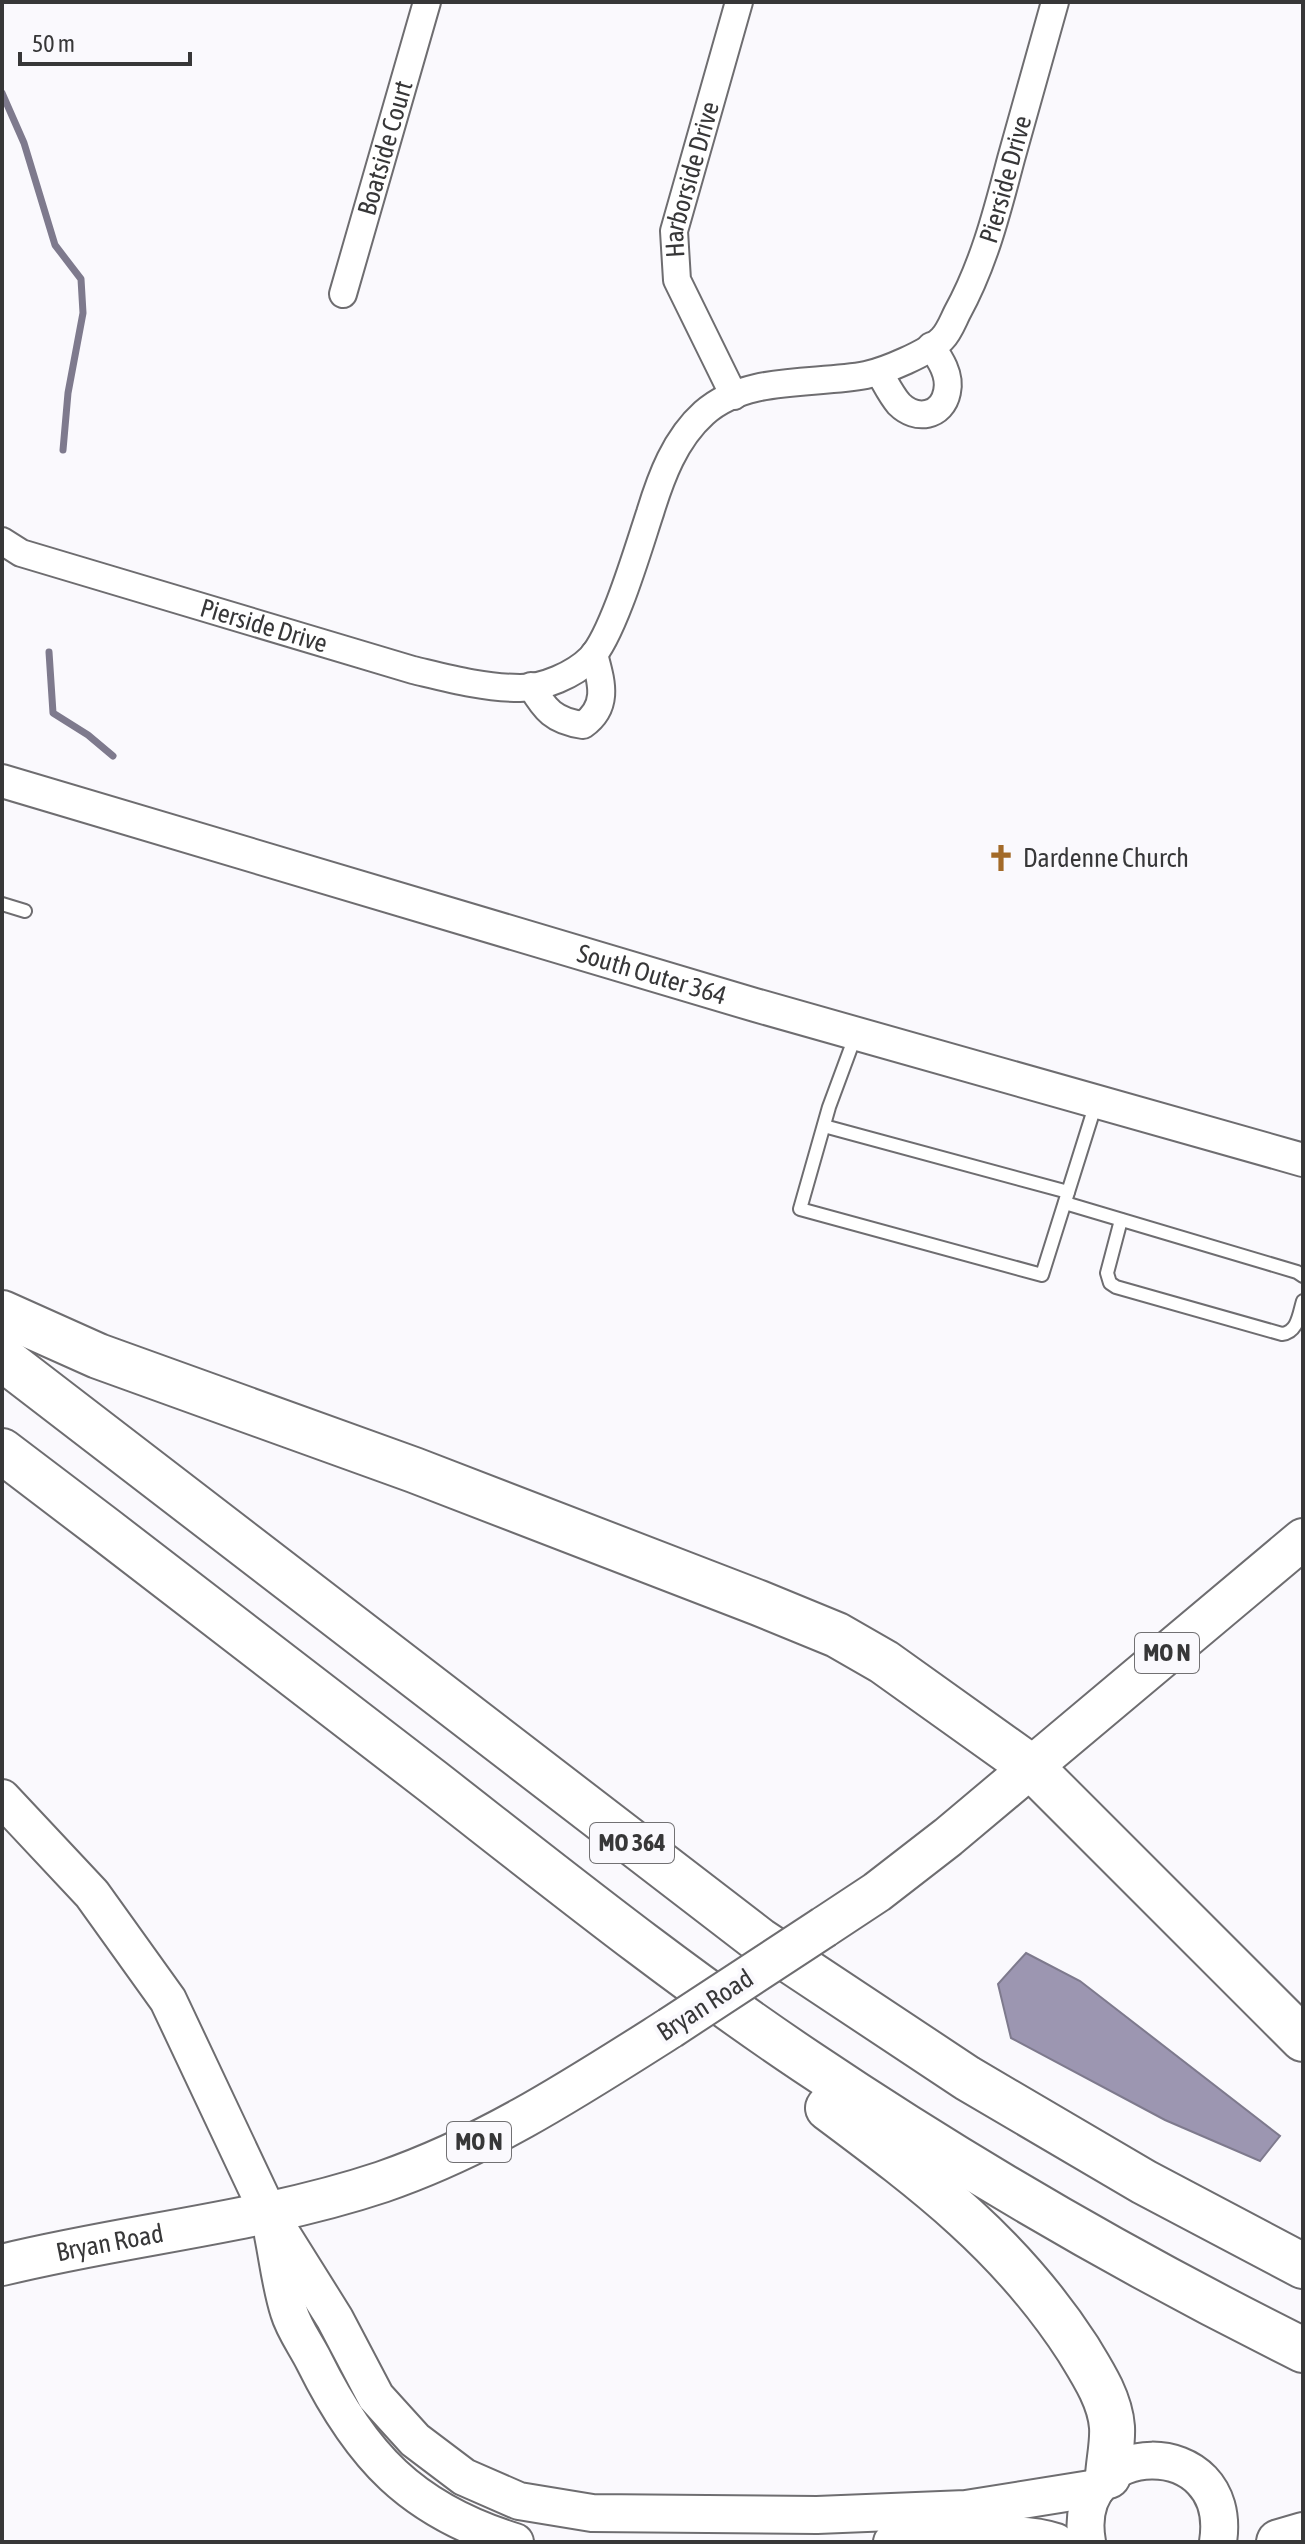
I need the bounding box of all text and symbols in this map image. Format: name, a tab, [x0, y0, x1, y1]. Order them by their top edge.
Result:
scale bar	[20, 16, 190, 66]
text: 50 m	[32, 30, 75, 57]
street label: Boatside Court	[351, 77, 419, 219]
street label: Harborside Drive	[659, 98, 725, 258]
street label: Pierside Drive	[973, 112, 1038, 247]
street label: Pierside Drive	[197, 592, 331, 659]
church icon: Dardenne Church	[986, 843, 1016, 873]
place label: Dardenne Church	[1023, 843, 1189, 873]
street label: South Outer 364	[574, 938, 730, 1011]
road number: MO N	[1135, 1633, 1199, 1673]
road number: MO 364	[590, 1823, 674, 1863]
street label: Bryan Road	[651, 1963, 759, 2047]
road number: MO N	[447, 2122, 511, 2162]
street label: Bryan Road	[53, 2218, 166, 2267]

